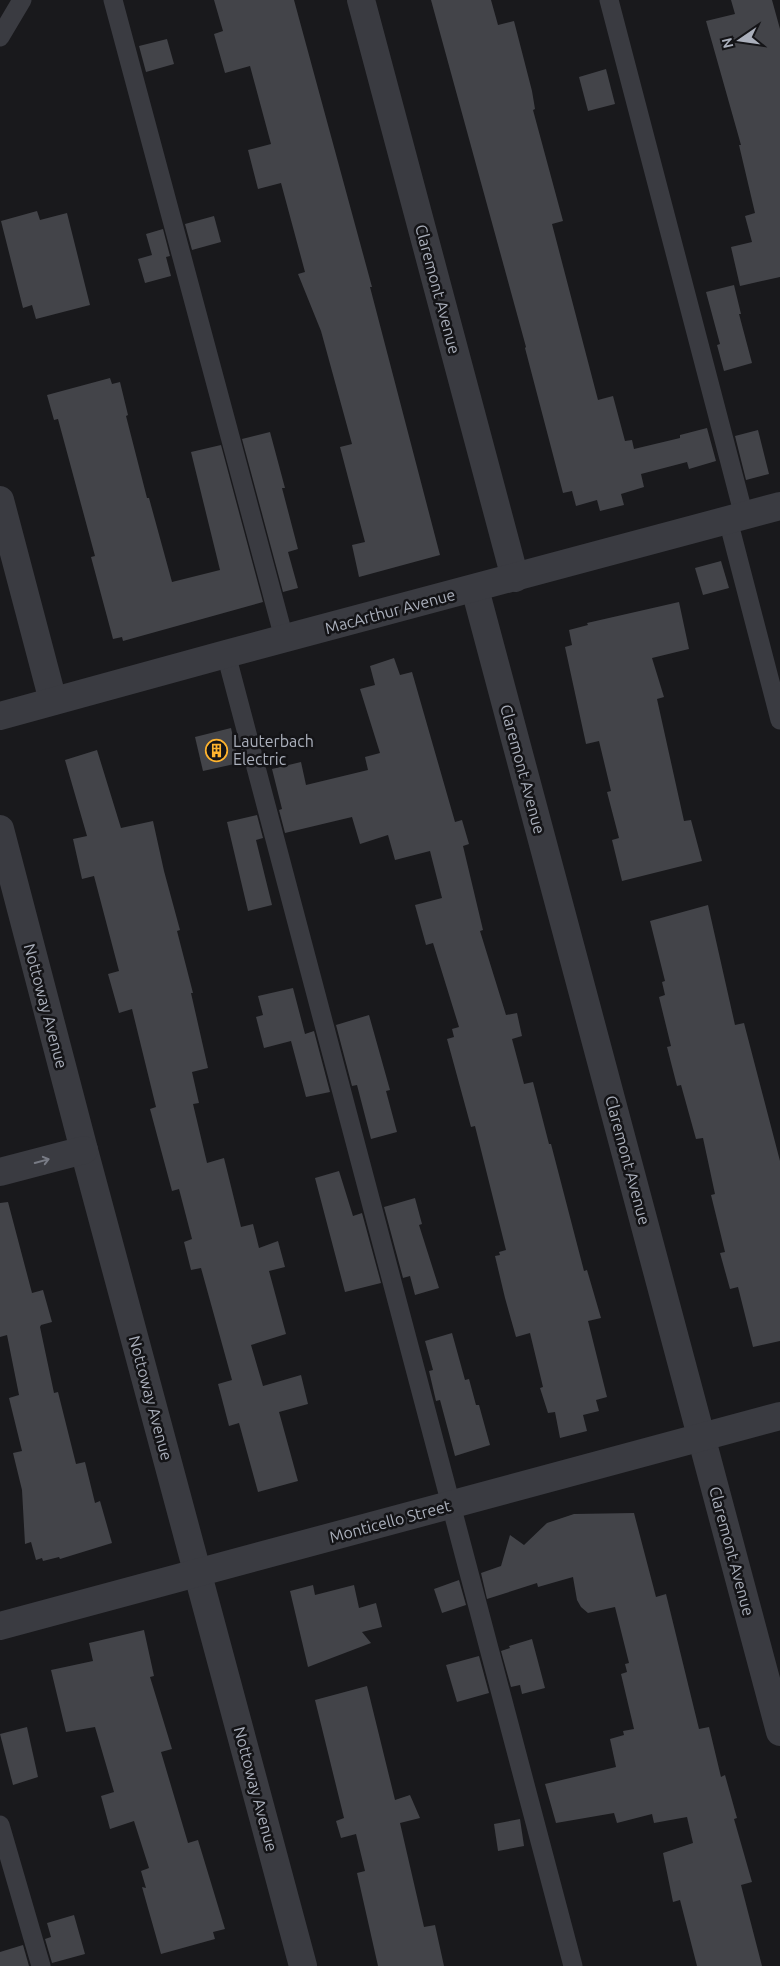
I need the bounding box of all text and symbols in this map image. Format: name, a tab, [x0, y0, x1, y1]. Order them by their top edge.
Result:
north arrow	[715, 15, 765, 65]
text: N	[718, 36, 736, 50]
street label: Claremont Avenue	[412, 222, 464, 356]
street label: MacArthur Avenue	[323, 585, 457, 637]
street label: Claremont Avenue	[497, 702, 549, 836]
place label: Lauterbach Electric	[233, 732, 314, 768]
building icon: Lauterbach Electric	[205, 738, 229, 762]
street label: Nottoway Avenue	[21, 942, 71, 1070]
street label: Claremont Avenue	[602, 1093, 654, 1227]
one-way arrow	[33, 1156, 49, 1166]
street label: Nottoway Avenue	[126, 1334, 176, 1462]
street label: Claremont Avenue	[706, 1484, 758, 1618]
street label: Monticello Street	[327, 1496, 453, 1546]
street label: Nottoway Avenue	[231, 1725, 281, 1853]

